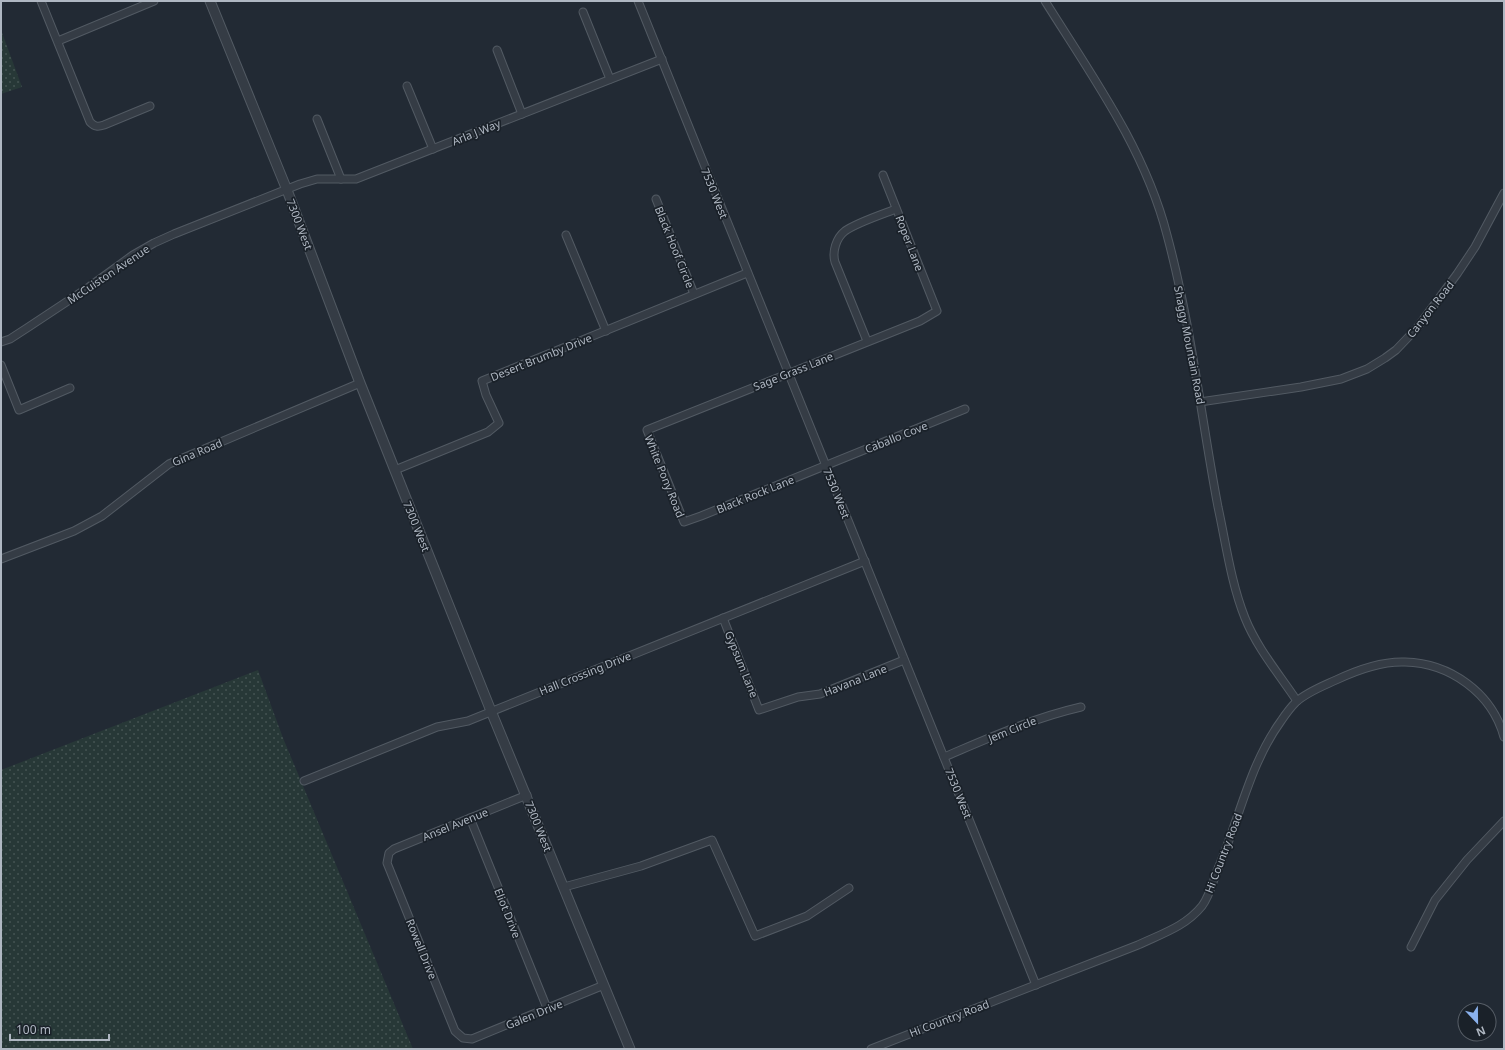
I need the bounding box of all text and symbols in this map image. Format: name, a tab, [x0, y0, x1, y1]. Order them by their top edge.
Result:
street label: Arla J Way	[449, 115, 503, 149]
street label: 7530 West	[698, 165, 732, 221]
street label: 7300 West	[283, 196, 317, 252]
street label: Black Hoof Circle	[652, 204, 698, 290]
street label: Roper Lane	[892, 213, 928, 273]
street label: McCuiston Avenue	[64, 241, 152, 307]
street label: Canyon Road	[1403, 277, 1457, 341]
street label: Shaggy Mountain Road	[1171, 285, 1209, 405]
street label: Desert Brumby Drive	[488, 330, 594, 384]
street label: Sage Grass Lane	[751, 348, 835, 394]
street label: Caballo Cove	[862, 418, 930, 456]
street label: White Pony Road	[642, 432, 688, 520]
street label: Gina Road	[170, 435, 224, 469]
street label: 7530 West	[820, 465, 854, 521]
street label: Black Rock Lane	[714, 472, 796, 516]
street label: 7300 West	[400, 498, 434, 554]
street label: Gypsum Lane	[722, 628, 762, 700]
street label: Hall Crossing Drive	[537, 648, 633, 698]
street label: Havana Lane	[821, 661, 889, 699]
street label: Jem Circle	[985, 713, 1038, 746]
street label: 7530 West	[942, 765, 976, 821]
street label: 7300 West	[522, 798, 556, 854]
street label: Ansel Avenue	[420, 804, 490, 844]
street label: Hi Country Road	[1201, 811, 1245, 895]
street label: Eliot Drive	[491, 886, 525, 940]
street label: Rowell Drive	[403, 917, 441, 981]
street label: Galen Drive	[503, 996, 565, 1032]
street label: Hi Country Road	[907, 996, 991, 1040]
north arrow	[1457, 1002, 1497, 1042]
scale bar	[10, 1016, 109, 1042]
text: 100 m	[16, 1021, 51, 1038]
text: N	[1474, 1023, 1488, 1040]

